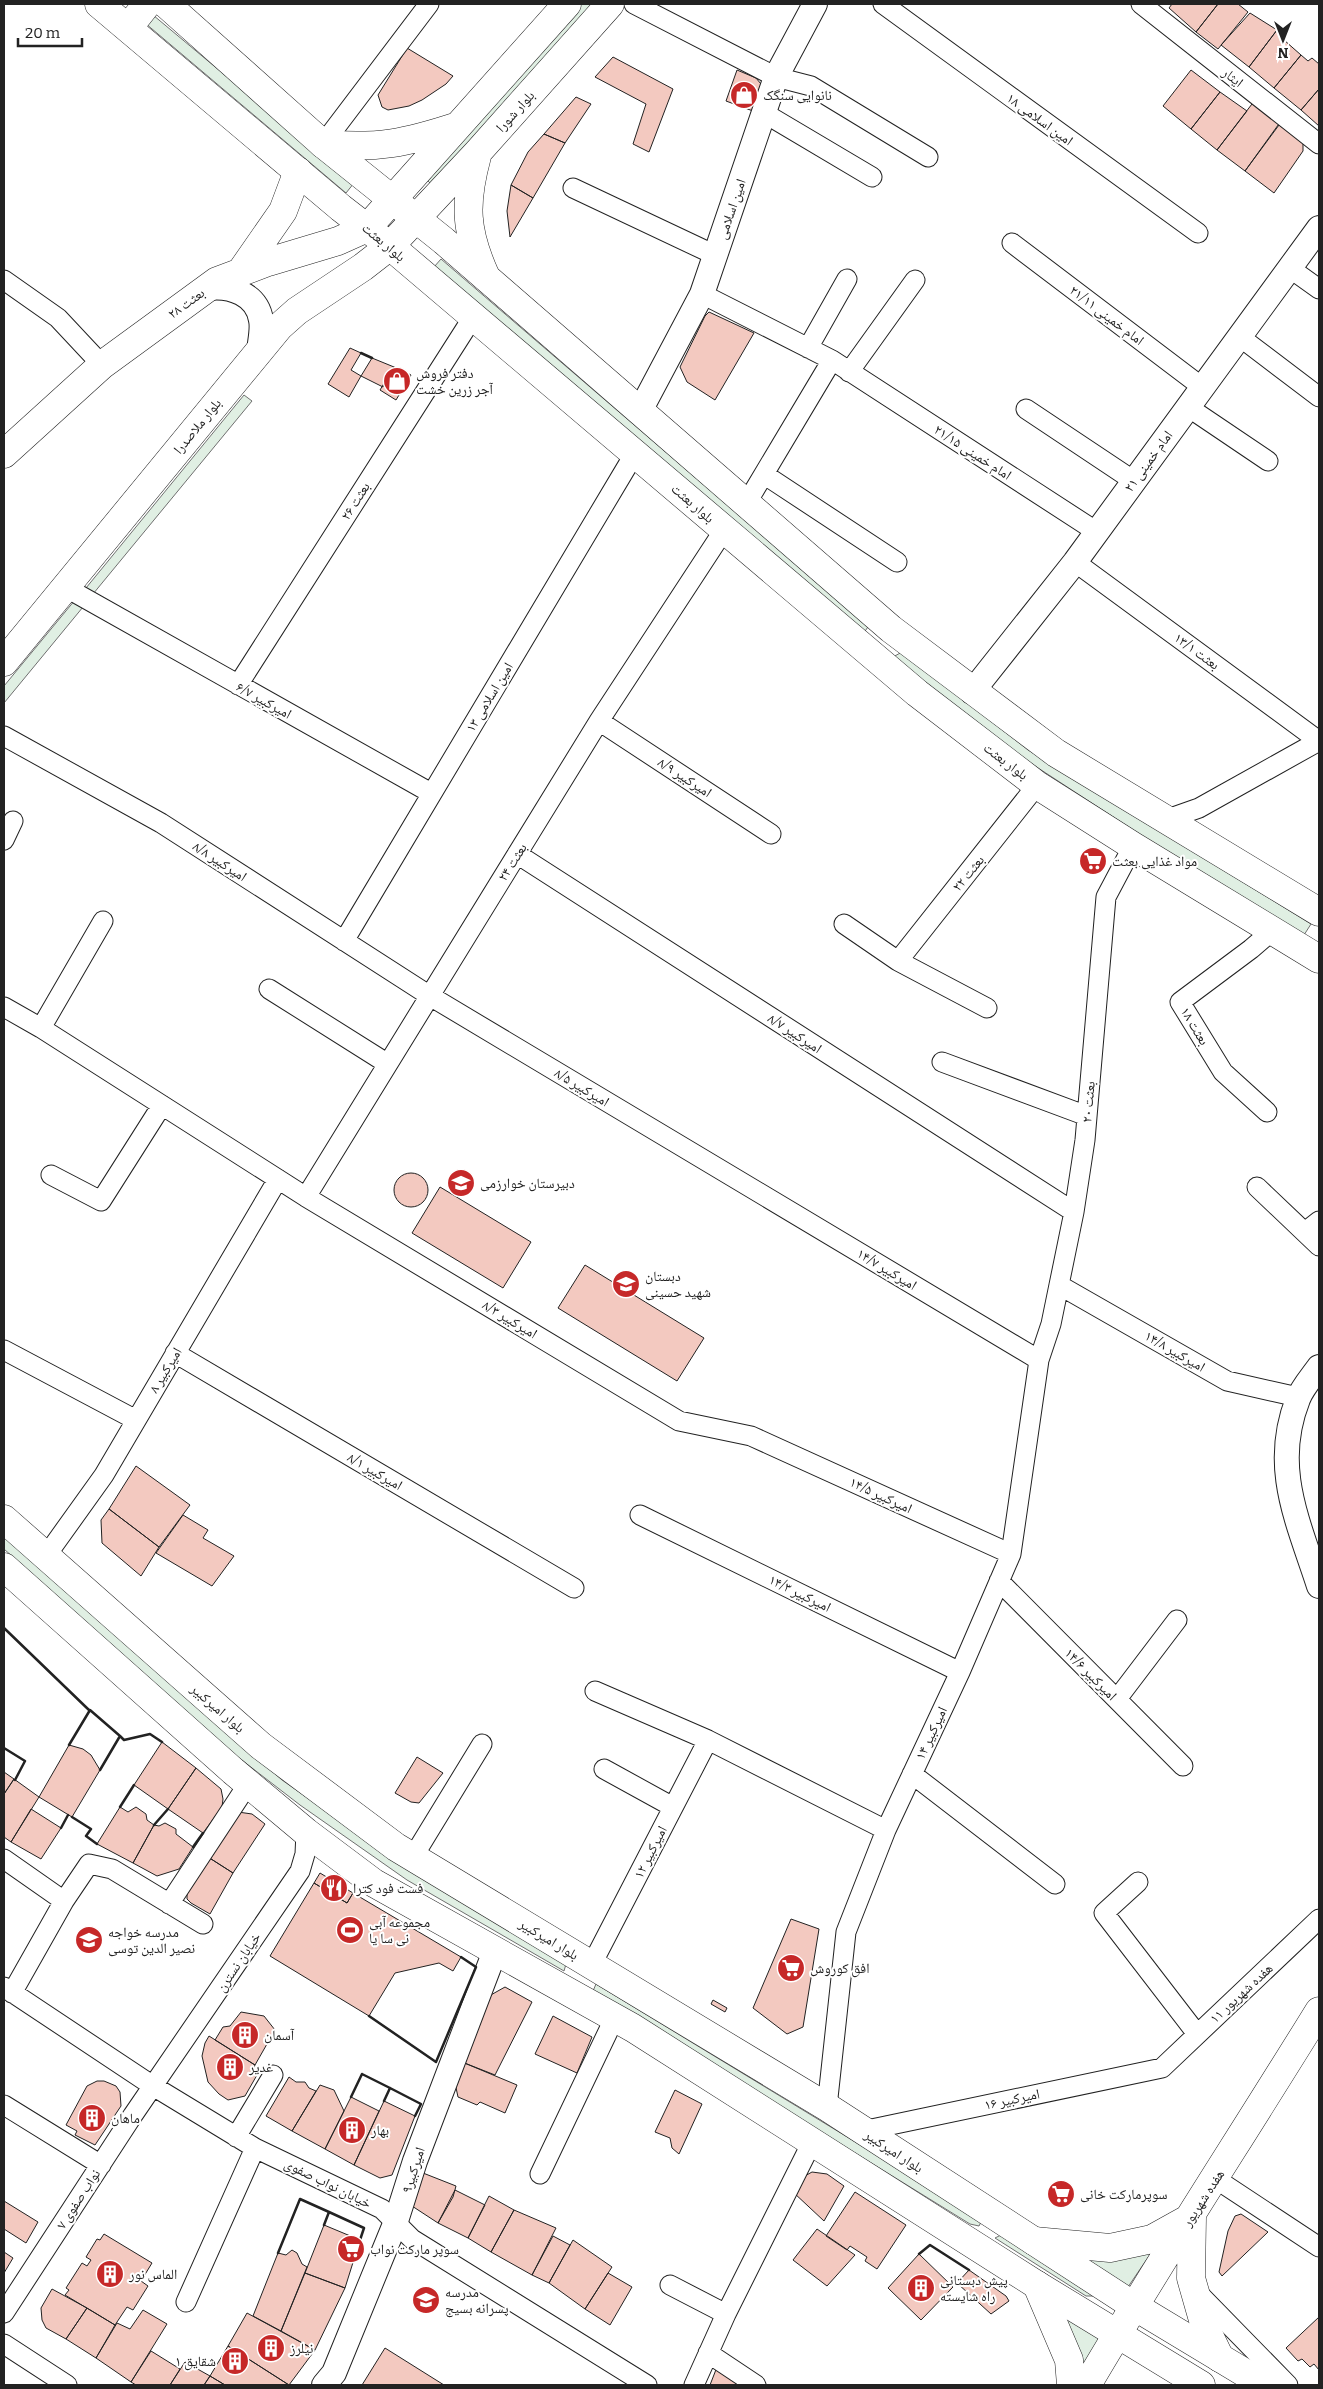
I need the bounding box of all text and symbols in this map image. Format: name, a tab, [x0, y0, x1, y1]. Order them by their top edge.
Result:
scale bar	[18, 15, 81, 47]
north arrow	[1258, 15, 1308, 65]
text: 20 m	[25, 24, 61, 42]
text: N	[1277, 44, 1288, 61]
street label: ایثار	[1218, 63, 1247, 91]
shop icon: نانوایی سنگک	[729, 80, 759, 110]
street label: بلوار شورا	[492, 87, 538, 136]
place label: نانوایی سنگک	[763, 87, 832, 104]
street label: امین اسلامی ۱۸	[1003, 90, 1076, 149]
street label: امین اسلامی	[713, 177, 750, 242]
street label: بلوار بعثت	[358, 219, 409, 266]
street label: امام خمینی ۲۱/۱۱	[1066, 282, 1147, 350]
street label: بعثت ۲۸	[165, 284, 208, 322]
place label: دفتر فروش آجر زرین خشت	[416, 365, 493, 398]
shop icon: دفتر فروش آجر زرین خشت	[382, 366, 412, 396]
street label: بلوار ملاصدرا	[170, 395, 225, 458]
street label: امام خمینی ۲۱/۱۵	[930, 421, 1015, 485]
street label: امام خمینی ۲۱	[1120, 427, 1177, 496]
street label: بعثت ۲۶	[337, 479, 374, 523]
street label: بلوار بعثت	[668, 480, 718, 527]
street label: بعثت ۱۳/۱	[1171, 629, 1223, 674]
street label: امین اسلامی ۱۳	[462, 659, 517, 735]
street label: امیرکبیر ۶/۷	[233, 678, 294, 723]
street label: بلوار بعثت	[980, 739, 1031, 784]
street label: امیرکبیر ۸/۹	[655, 754, 715, 801]
street label: امیرکبیر ۸/۸	[190, 838, 250, 885]
street label: بعثت ۲۴	[494, 840, 531, 884]
supermarket icon: مواد غذایی بعثت	[1078, 846, 1108, 876]
street label: بعثت ۲۲	[949, 852, 988, 895]
place label: مواد غذایی بعثت	[1112, 853, 1197, 870]
street label: بعثت ۱۸	[1177, 1004, 1213, 1049]
street label: امیرکبیر ۸/۷	[765, 1010, 825, 1057]
street label: امیرکبیر ۸/۵	[551, 1064, 612, 1110]
street label: بعثت ۲۰	[1078, 1080, 1099, 1123]
school or university icon: دبیرستان خوارزمی	[446, 1168, 476, 1198]
place label: دبیرستان خوارزمی	[480, 1175, 575, 1192]
street label: امیرکبیر ۱۴/۷	[854, 1245, 920, 1294]
place label: دبستان شهید حسینی	[645, 1268, 711, 1301]
school or university icon: دبستان شهید حسینی	[611, 1269, 641, 1299]
street label: امیرکبیر ۸/۳	[479, 1296, 540, 1342]
street label: امیرکبیر ۱۴/۸	[1141, 1327, 1208, 1376]
street label: امیرکبیر ۸	[145, 1344, 186, 1396]
street label: امیرکبیر ۸/۱	[344, 1449, 405, 1494]
street label: امیرکبیر ۱۴/۵	[847, 1474, 915, 1517]
street label: امیرکبیر ۱۴/۳	[766, 1571, 834, 1616]
street label: امیرکبیر ۱۴/۶	[1061, 1645, 1120, 1704]
street label: بلوار امیرکبیر	[186, 1680, 248, 1737]
street label: امیرکبیر ۱۴	[912, 1704, 951, 1762]
street label: امیرکبیر ۱۲	[630, 1823, 671, 1881]
restaurant icon: فست فود کترا	[319, 1873, 349, 1903]
place label: فست فود کترا	[353, 1880, 423, 1897]
place label: مجموعه آبی نی سا یا	[369, 1914, 430, 1947]
sports icon: مجموعه آبی نی سا یا	[335, 1915, 365, 1945]
street label: بلوار امیرکبیر	[515, 1915, 582, 1964]
place label: مدرسه خواجه نصیر الدین توسی	[108, 1924, 195, 1957]
school or university icon: مدرسه خواجه نصیر الدین توسی	[74, 1925, 104, 1955]
street label: خیابان نسترن	[212, 1929, 265, 1995]
supermarket icon: افق کوروش	[776, 1953, 806, 1983]
place label: افق کوروش	[810, 1960, 870, 1978]
street label: هفده شهریور ۱۱	[1206, 1960, 1276, 2027]
building icon: آسمان	[230, 2020, 260, 2050]
place label: آسمان	[264, 2027, 295, 2044]
building icon: غدیر	[215, 2052, 245, 2082]
place label: غدیر	[248, 2059, 273, 2076]
street label: امیرکبیر ۱۶	[983, 2085, 1041, 2114]
building icon: ماهان	[77, 2103, 107, 2133]
place label: ماهان	[111, 2110, 140, 2127]
building icon: بهار	[337, 2115, 367, 2145]
place label: بهار	[370, 2122, 389, 2139]
street label: بلوار امیرکبیر	[860, 2126, 926, 2177]
street label: امیرکبیر۹	[398, 2145, 429, 2195]
street label: خیابان نواب صفوی	[281, 2155, 374, 2212]
street label: نواب صفوی ۷	[53, 2166, 104, 2232]
street label: هفده شهریور	[1178, 2167, 1228, 2231]
supermarket icon: سوپرمارکت خانی	[1046, 2179, 1076, 2209]
place label: سوپرمارکت خانی	[1080, 2186, 1168, 2203]
supermarket icon: سوپر مارکت نواب	[336, 2234, 366, 2264]
place label: سوپر مارکت نواب	[370, 2241, 459, 2258]
building icon: الماس نور	[95, 2259, 125, 2289]
place label: الماس نور	[128, 2266, 177, 2283]
place label: پیش دبستانی راه شایسته	[940, 2272, 1008, 2305]
building icon: پیش دبستانی راه شایسته	[906, 2273, 936, 2303]
place label: مدرسه پسرانه بسیج	[445, 2284, 509, 2318]
school or university icon: مدرسه پسرانه بسیج	[411, 2285, 441, 2315]
building icon: نیلرز	[256, 2333, 286, 2363]
place label: نیلرز	[289, 2340, 314, 2357]
building icon: شقایق ۱	[220, 2346, 250, 2376]
place label: شقایق ۱	[175, 2353, 216, 2371]

